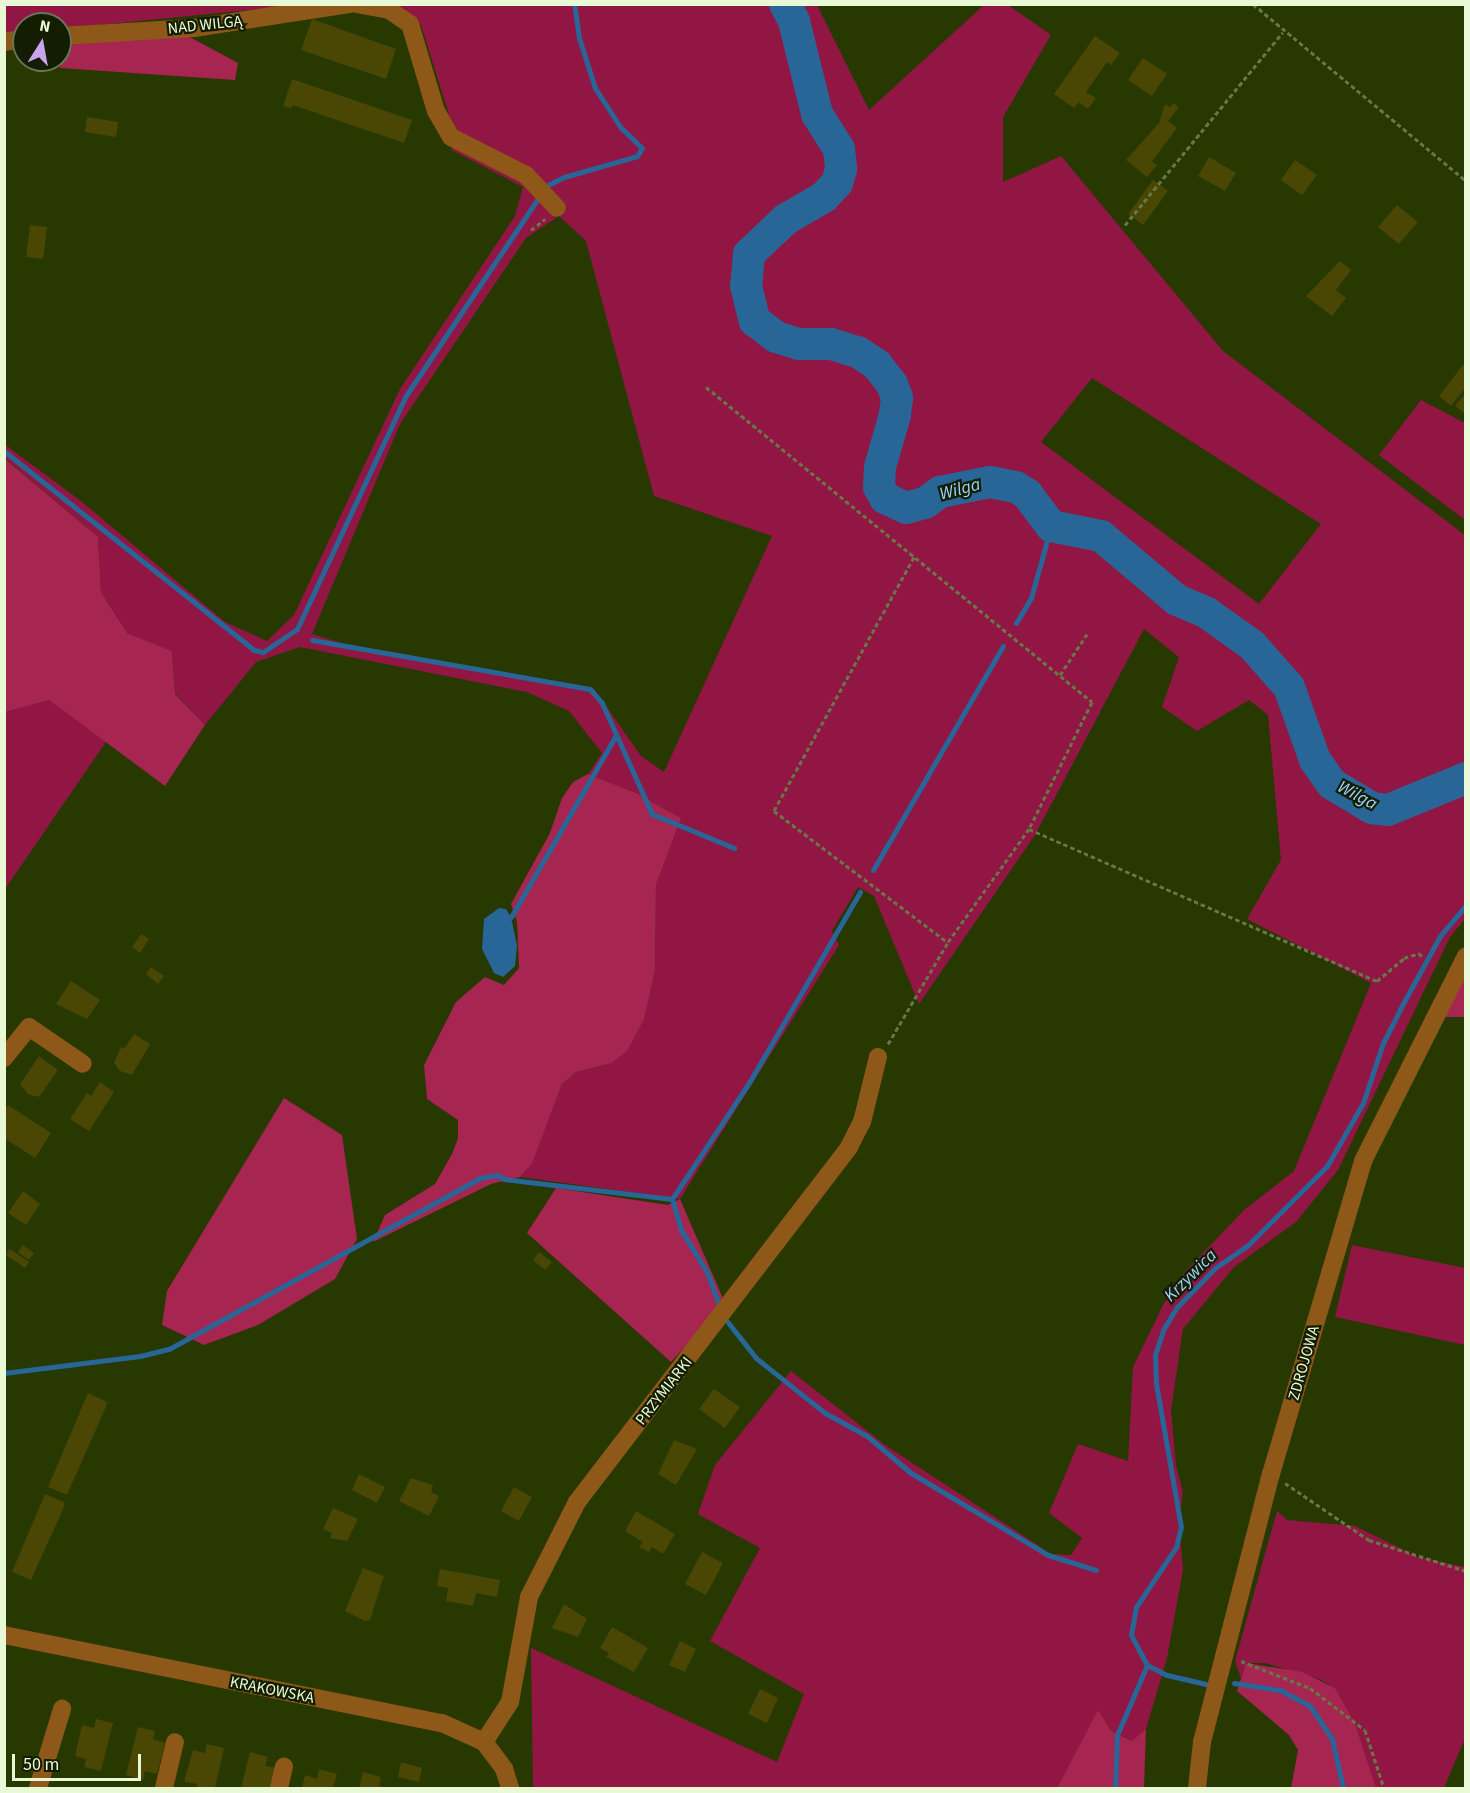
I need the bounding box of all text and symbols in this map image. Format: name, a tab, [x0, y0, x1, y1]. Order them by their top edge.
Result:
north arrow	[12, 12, 72, 72]
street label: NAD WILGĄ	[167, 12, 243, 38]
text: N	[38, 14, 52, 38]
water label: Wilga	[937, 474, 983, 506]
water label: Wilga	[1334, 777, 1380, 815]
water label: Krzywica	[1160, 1245, 1222, 1307]
street label: ZDROJOWA	[1284, 1323, 1324, 1403]
street label: PRZYMIARKI	[631, 1353, 697, 1429]
street label: KRAKOWSKA	[228, 1672, 316, 1708]
scale bar	[15, 1742, 144, 1780]
text: 50 m	[23, 1752, 59, 1777]

